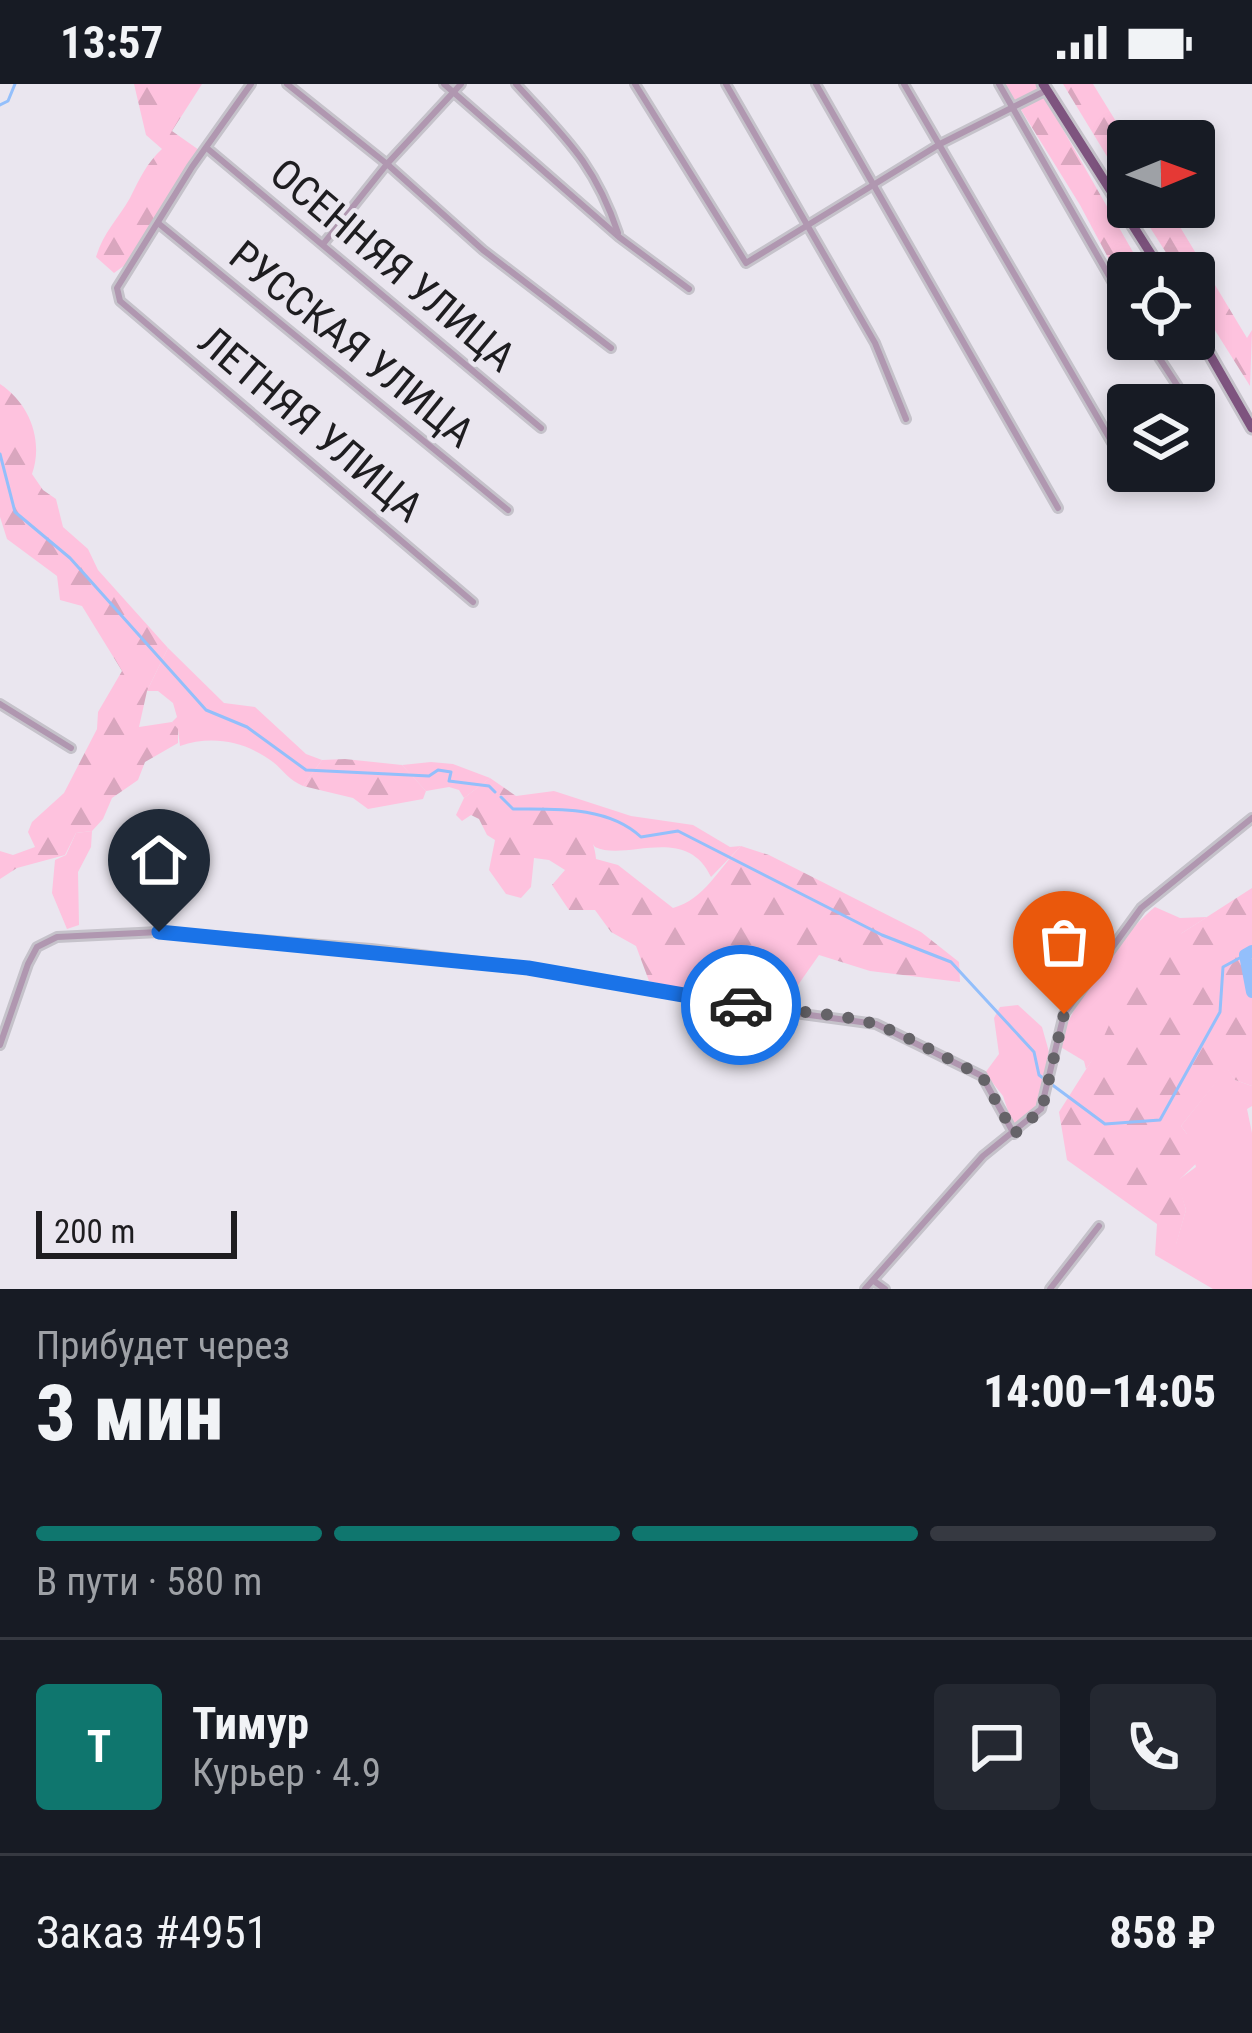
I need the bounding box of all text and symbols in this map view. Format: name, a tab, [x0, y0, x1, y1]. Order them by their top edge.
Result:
text: 13:57	[60, 16, 163, 69]
north arrow	[1107, 120, 1215, 228]
map controls	[1107, 120, 1215, 492]
street label: ОСЕННЯЯ УЛИЦА	[261, 148, 525, 382]
street label: РУССКАЯ УЛИЦА	[220, 231, 484, 457]
button: locate	[1107, 252, 1215, 360]
street label: ЛЕТНЯЯ УЛИЦА	[189, 316, 433, 532]
button: layers	[1107, 384, 1215, 492]
pin	[108, 809, 210, 932]
icon: home	[126, 827, 192, 893]
pin	[1013, 891, 1115, 1014]
icon: bag	[1031, 909, 1097, 975]
courier	[681, 945, 801, 1065]
icon: car	[708, 972, 774, 1038]
scale bar	[36, 1205, 237, 1258]
text: 200 m	[54, 1212, 135, 1251]
text: Прибудет через	[36, 1323, 290, 1369]
text: 14:00–14:05	[983, 1365, 1216, 1418]
text: 3 мин	[36, 1368, 223, 1459]
text: В пути · 580 m	[36, 1559, 262, 1605]
button: chat	[934, 1684, 1060, 1810]
button: phone	[1090, 1684, 1216, 1810]
text: Тимур	[192, 1697, 309, 1750]
text: Т	[87, 1720, 111, 1773]
text: Курьер · 4.9	[192, 1750, 381, 1796]
text: Заказ #4951	[36, 1906, 268, 1959]
text: 858 ₽	[1109, 1906, 1216, 1959]

